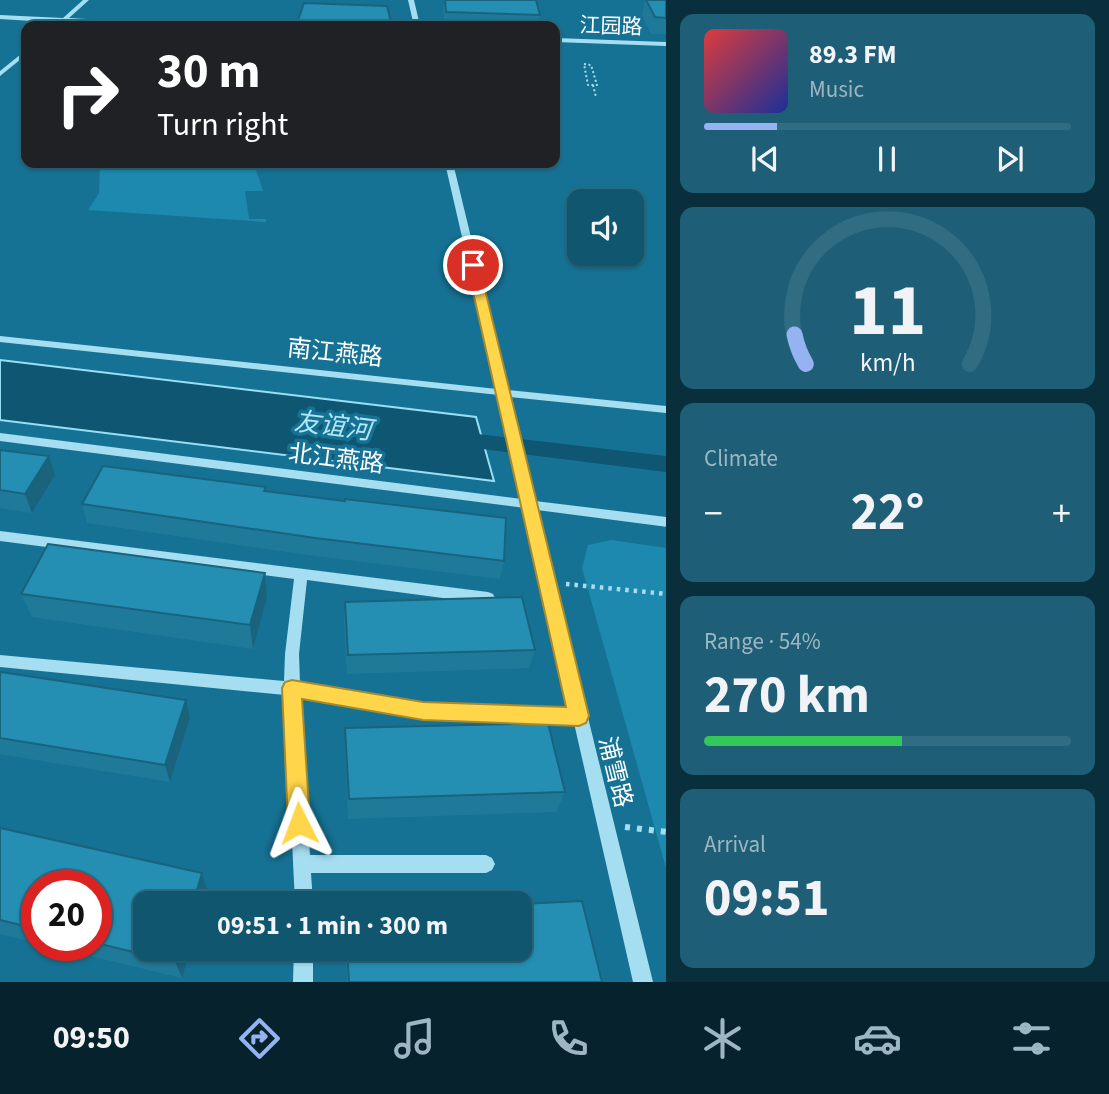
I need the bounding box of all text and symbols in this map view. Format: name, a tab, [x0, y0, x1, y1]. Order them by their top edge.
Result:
street label: 江园路	[579, 10, 643, 42]
text: 89.3 FM	[809, 36, 897, 73]
text: 30 m	[157, 37, 261, 107]
icon: right	[42, 49, 133, 140]
text: Music	[809, 73, 864, 106]
text: Turn right	[157, 102, 288, 148]
icon: previous	[746, 140, 784, 178]
icon: pause	[868, 140, 906, 178]
icon: next	[991, 140, 1029, 178]
map controls	[567, 189, 644, 266]
button: sound	[567, 189, 644, 266]
pin	[443, 235, 503, 295]
icon: arrive	[454, 246, 492, 284]
text: 11	[849, 259, 926, 363]
street label: 南江燕路	[285, 331, 385, 375]
text: km/h	[860, 345, 915, 381]
water label: 友谊河	[292, 403, 379, 450]
street label: 北江燕路	[286, 436, 386, 482]
text: Climate	[704, 442, 778, 475]
text: 22°	[851, 476, 924, 550]
text: −	[704, 487, 723, 541]
text: +	[1052, 487, 1071, 541]
text: Range · 54%	[704, 625, 821, 658]
text: 270 km	[704, 659, 870, 733]
street label: 浦雪路	[589, 733, 641, 811]
position arrow	[262, 786, 336, 860]
text: Arrival	[704, 828, 766, 861]
text: 09:51	[704, 862, 829, 936]
speed limit sign: 20	[21, 870, 112, 961]
text: 09:51 · 1 min · 300 m	[217, 907, 448, 944]
icon: directions	[235, 1014, 284, 1063]
icon: music	[390, 1014, 439, 1063]
icon: phone	[544, 1014, 593, 1063]
icon: climate	[698, 1014, 747, 1063]
icon: car	[853, 1014, 902, 1063]
icon: filters	[1007, 1014, 1056, 1063]
text: 09:50	[53, 1015, 130, 1061]

